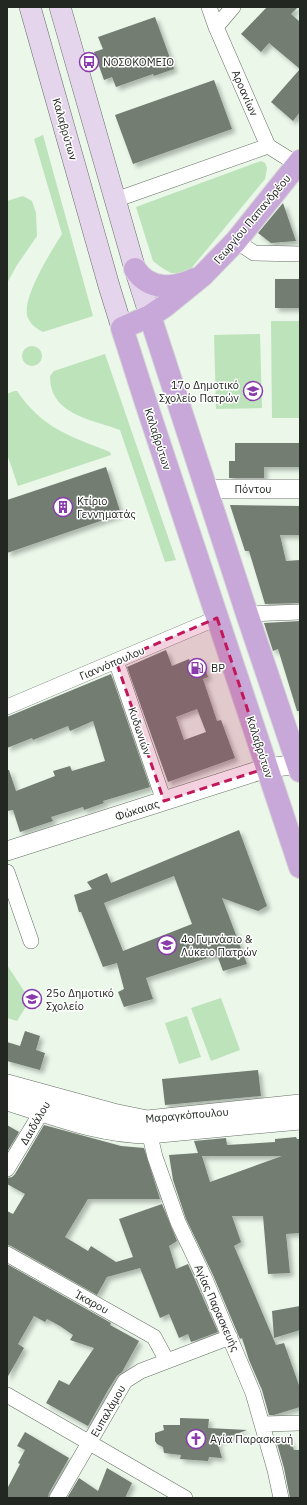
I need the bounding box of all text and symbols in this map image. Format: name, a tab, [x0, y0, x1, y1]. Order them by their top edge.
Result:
bus stop icon: ΝΟΣΟΚΟΜΕΙΟ	[78, 51, 100, 73]
place label: ΝΟΣΟΚΟΜΕΙΟ	[103, 55, 174, 69]
street label: Αροανίων	[229, 68, 262, 119]
street label: Καλαβρύτων	[49, 96, 81, 162]
street label: Γεωργίου Παπανδρέου	[210, 171, 294, 267]
place label: 17ο Δημοτικό Σχολείο Πατρών	[159, 378, 239, 405]
school or university icon: 17ο Δημοτικό Σχολείο Πατρών	[242, 380, 264, 402]
street label: Καλαβρύτων	[141, 406, 175, 472]
street label: Πόντου	[234, 482, 272, 496]
place label: Κτίριο Γεννηματάς	[77, 494, 136, 521]
building icon: Κτίριο Γεννηματάς	[52, 496, 74, 518]
street label: Γιαννόπουλου	[77, 643, 147, 683]
fuel station icon: BP	[186, 657, 208, 679]
place label: BP	[211, 661, 225, 675]
street label: Κυδωνιών	[125, 705, 155, 757]
street label: Καλαβρύτων	[243, 714, 277, 780]
street label: Φώκαιας	[113, 796, 161, 824]
place label: 4ο Γυμνάσιο & Λύκειο Πατρών	[181, 932, 257, 959]
school or university icon: 4ο Γυμνάσιο & Λύκειο Πατρών	[156, 934, 178, 956]
place label: 25ο Δημοτικό Σχολείο	[46, 986, 114, 1013]
school or university icon: 25ο Δημοτικό Σχολείο	[21, 988, 43, 1010]
street label: Δαιδάλου	[17, 1099, 53, 1147]
street label: Μαραγκόπουλου	[145, 1104, 229, 1126]
street label: Αγίας Παρασκευής	[192, 1262, 242, 1354]
street label: Ίκαρου	[72, 1287, 111, 1317]
street label: Ευπαλάμου	[87, 1382, 129, 1440]
church icon: Αγία Παρασκευή	[185, 1428, 207, 1450]
place label: Αγία Παρασκευή	[210, 1432, 293, 1446]

